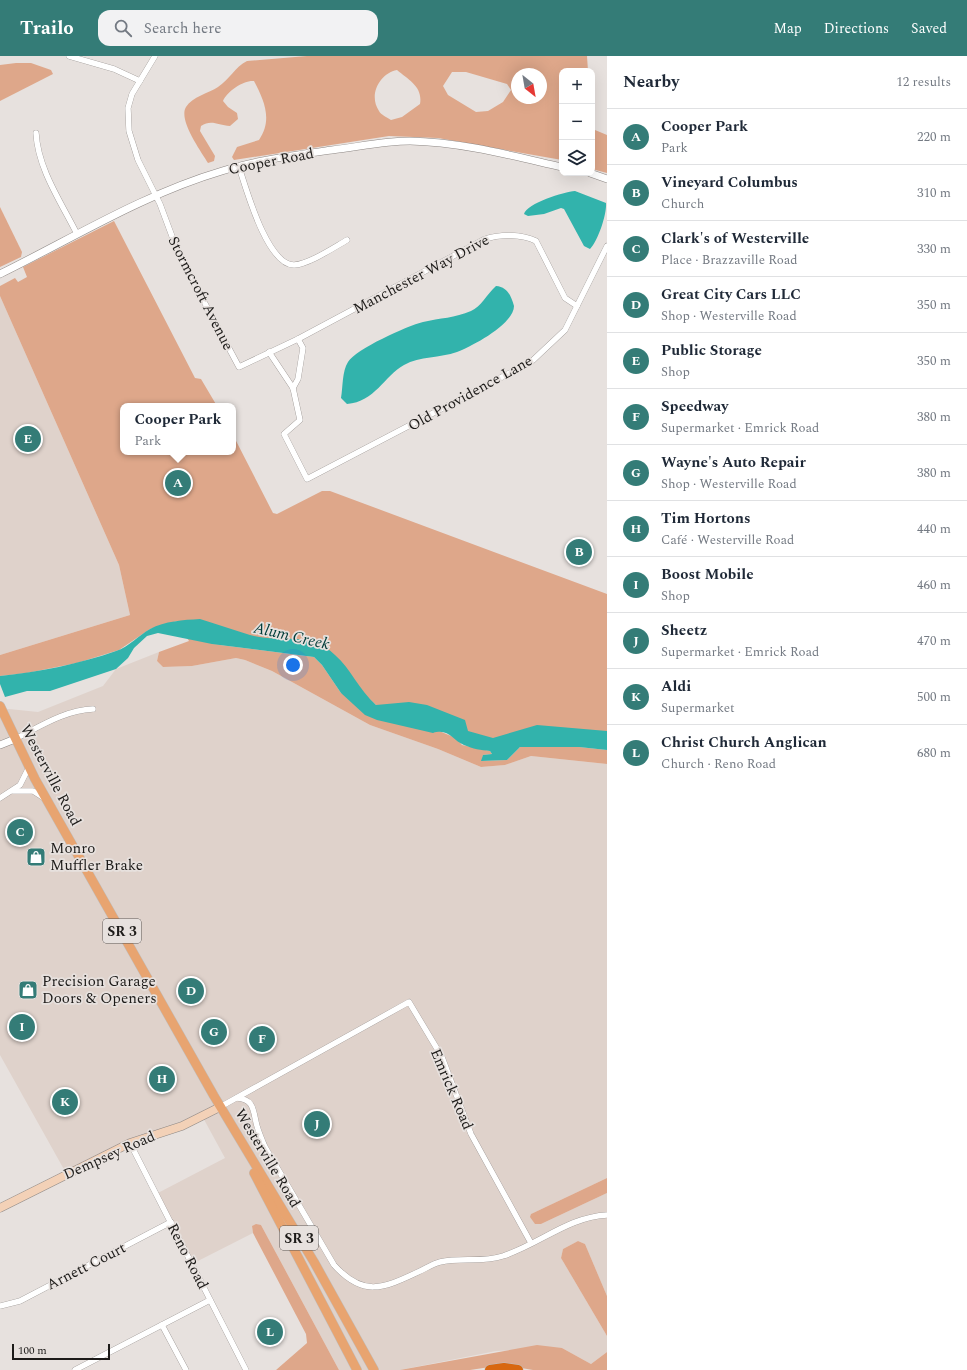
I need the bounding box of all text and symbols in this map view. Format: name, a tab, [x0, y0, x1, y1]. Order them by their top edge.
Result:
search box	[98, 10, 378, 46]
text: Trailo	[20, 14, 74, 43]
icon: search	[112, 17, 134, 39]
text: Search here	[144, 17, 221, 40]
text: Map	[774, 18, 802, 39]
text: Directions	[824, 18, 889, 39]
text: Saved	[911, 18, 947, 39]
north arrow	[511, 68, 547, 104]
map controls	[559, 68, 595, 176]
button: +	[559, 68, 595, 104]
text: Nearby	[623, 69, 679, 95]
text: 12 results	[896, 72, 951, 92]
button: −	[559, 104, 595, 140]
text: Cooper Park	[661, 115, 748, 138]
text: A	[631, 127, 641, 147]
text: 220 m	[917, 127, 951, 147]
text: Park	[661, 138, 688, 158]
button: layers	[559, 140, 595, 176]
street label: Cooper Road	[226, 142, 316, 181]
text: Vineyard Columbus	[661, 171, 798, 194]
text: B	[631, 183, 641, 203]
text: 310 m	[917, 183, 951, 203]
text: Church	[661, 194, 704, 214]
text: Clark's of Westerville	[661, 227, 809, 250]
street label: Manchester Way Drive	[349, 229, 494, 320]
street label: Stormcroft Avenue	[162, 232, 239, 354]
text: C	[631, 239, 641, 259]
text: 330 m	[917, 239, 951, 259]
text: Place · Brazzaville Road	[661, 250, 798, 270]
text: Great City Cars LLC	[661, 283, 801, 306]
text: D	[631, 295, 641, 315]
text: 350 m	[917, 295, 951, 315]
text: Shop · Westerville Road	[661, 306, 797, 326]
text: Public Storage	[661, 339, 762, 362]
street label: Old Providence Lane	[404, 350, 537, 437]
text: E	[632, 351, 640, 371]
text: 350 m	[917, 351, 951, 371]
text: Shop	[661, 362, 690, 382]
text: Speedway	[661, 395, 728, 418]
popup	[120, 403, 236, 455]
text: F	[632, 407, 640, 427]
text: 380 m	[917, 407, 951, 427]
text: Cooper Park	[134, 408, 222, 431]
text: Supermarket · Emrick Road	[661, 418, 819, 438]
pin: E	[15, 424, 41, 454]
text: Park	[134, 431, 161, 451]
text: Wayne's Auto Repair	[661, 451, 806, 474]
text: G	[631, 463, 641, 483]
text: 380 m	[917, 463, 951, 483]
pin: A	[165, 468, 191, 498]
text: Shop · Westerville Road	[661, 474, 797, 494]
text: Tim Hortons	[661, 507, 751, 530]
text: H	[631, 519, 641, 539]
text: 440 m	[917, 519, 951, 539]
text: Café · Westerville Road	[661, 530, 794, 550]
pin: B	[566, 537, 592, 567]
text: Boost Mobile	[661, 563, 754, 586]
text: I	[633, 575, 639, 595]
text: 460 m	[917, 575, 951, 595]
text: Shop	[661, 586, 690, 606]
water label: Alum Creek	[251, 615, 333, 656]
text: Sheetz	[661, 619, 707, 642]
text: J	[633, 631, 639, 651]
text: 470 m	[917, 631, 951, 651]
text: Supermarket · Emrick Road	[661, 642, 819, 662]
your location	[283, 655, 303, 675]
text: Aldi	[661, 675, 691, 698]
text: K	[631, 687, 641, 707]
text: 500 m	[917, 687, 951, 707]
text: Supermarket	[661, 698, 735, 718]
street label: Westerville Road	[14, 720, 87, 830]
text: Christ Church Anglican	[661, 731, 827, 754]
text: L	[632, 743, 640, 763]
text: 680 m	[917, 743, 951, 763]
text: Church · Reno Road	[661, 754, 776, 774]
pin: C	[7, 817, 33, 847]
place label: Monro Muffler Brake	[50, 837, 143, 877]
shop icon: Monro Muffler Brake	[25, 846, 47, 868]
road number: SR 3	[103, 919, 141, 943]
place label: Precision Garage Doors & Openers	[42, 970, 157, 1010]
pin: D	[178, 976, 204, 1006]
shop icon: Precision Garage Doors & Openers	[17, 979, 39, 1001]
pin: I	[9, 1012, 35, 1042]
pin: G	[201, 1017, 227, 1047]
pin: F	[249, 1024, 275, 1054]
street label: Emrick Road	[424, 1045, 479, 1133]
pin: H	[149, 1064, 175, 1094]
pin: K	[52, 1087, 78, 1117]
street label: Westerville Road	[229, 1104, 306, 1212]
pin: J	[304, 1109, 330, 1139]
street label: Dempsey Road	[59, 1125, 159, 1186]
street label: Reno Road	[161, 1219, 214, 1293]
road number: SR 3	[280, 1226, 318, 1250]
street label: Arnett Court	[43, 1237, 130, 1296]
pin: L	[257, 1317, 283, 1347]
scale bar	[12, 1342, 110, 1361]
text: 100 m	[18, 1342, 47, 1359]

